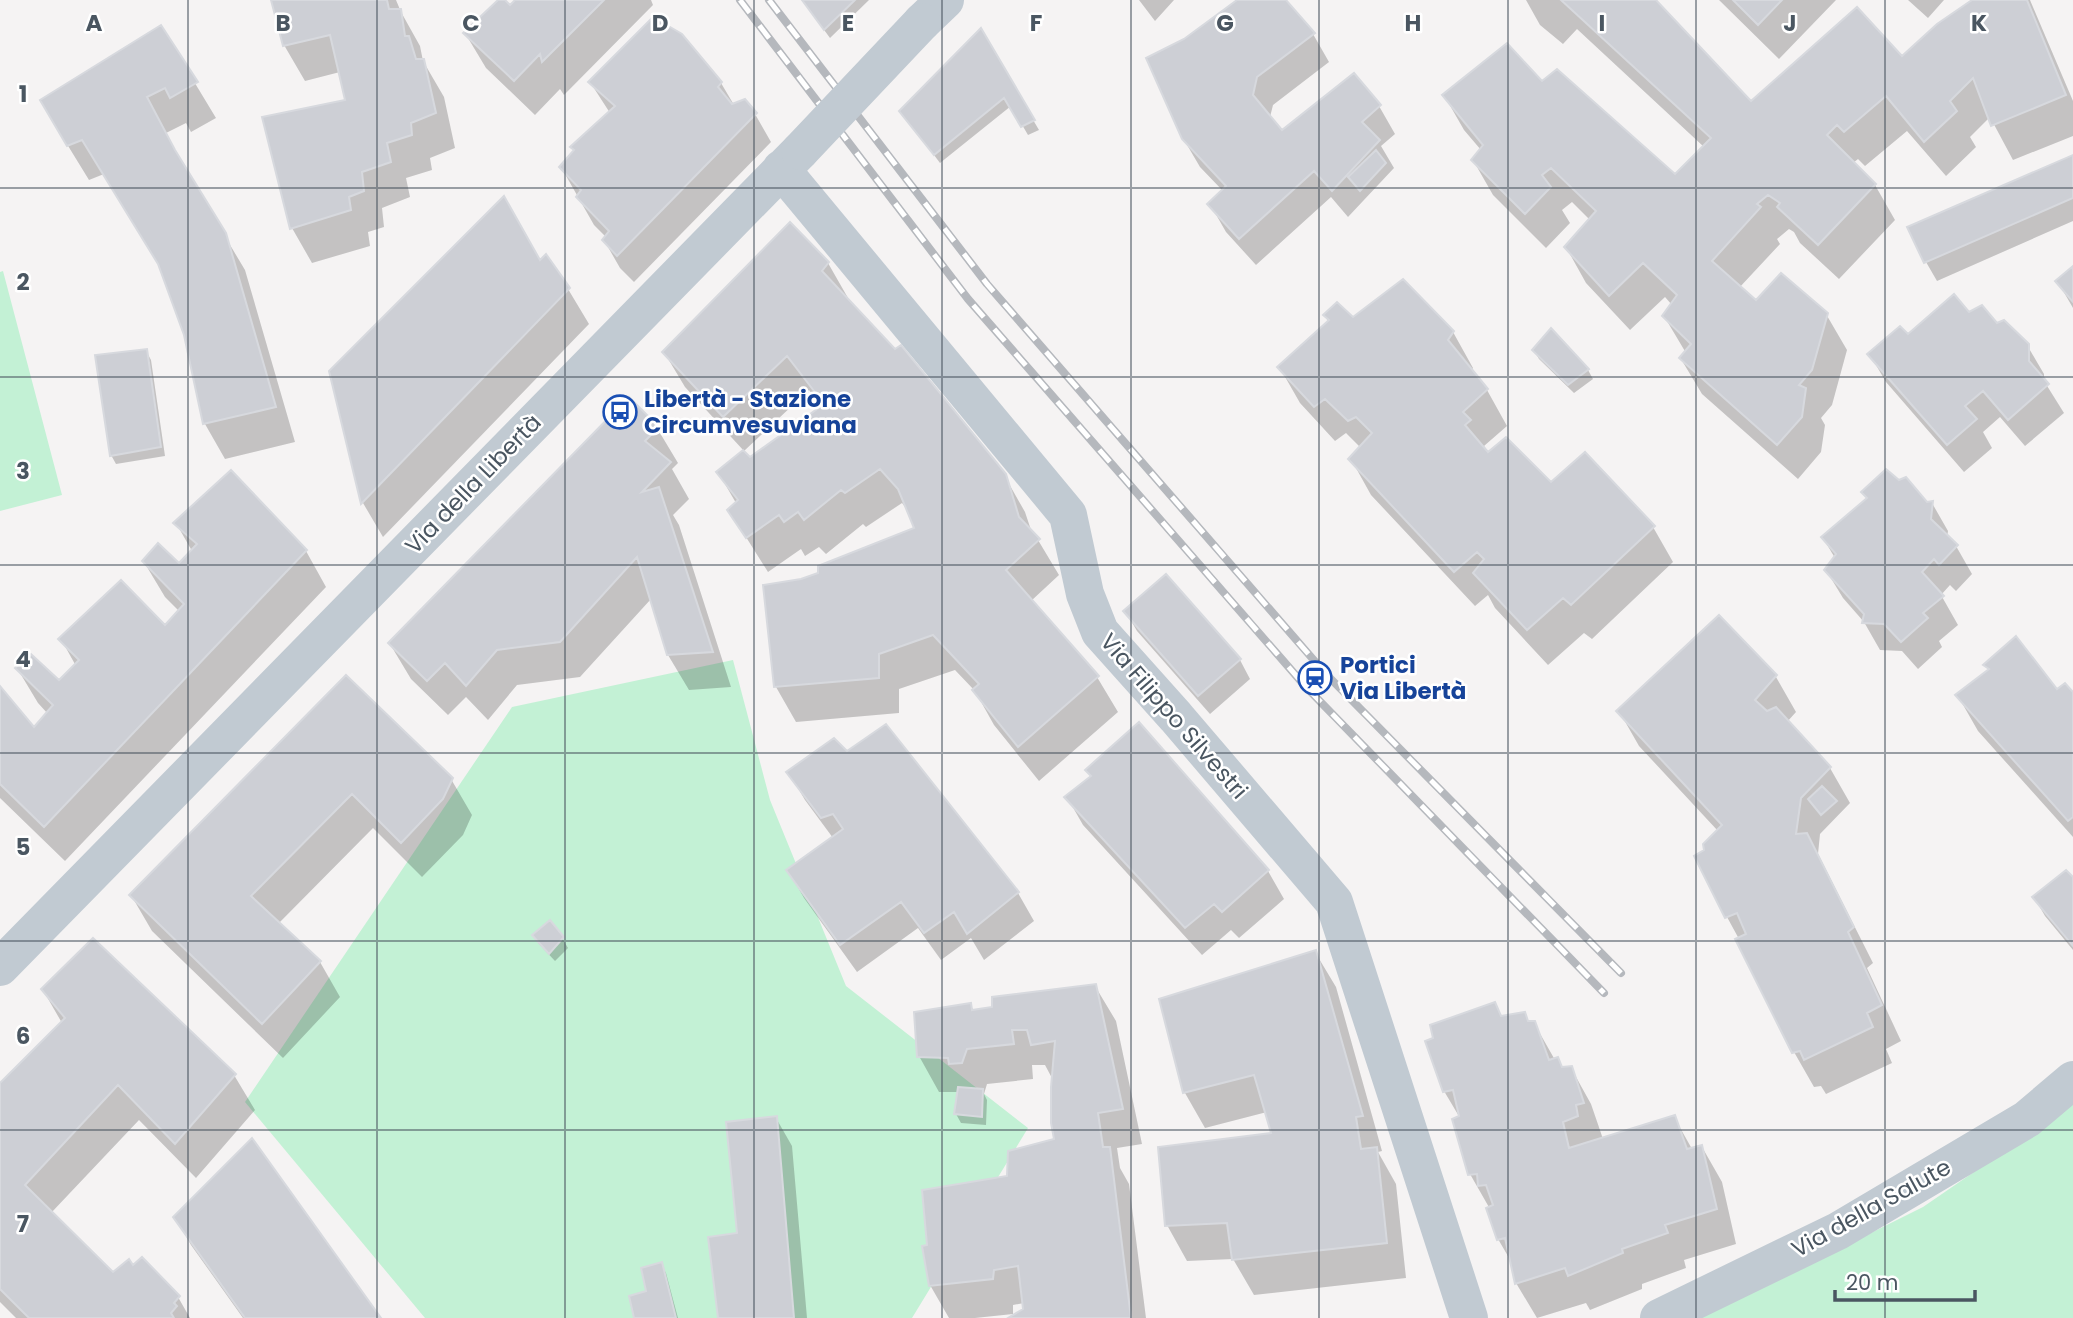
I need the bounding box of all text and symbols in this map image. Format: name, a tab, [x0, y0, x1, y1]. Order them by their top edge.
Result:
text: A	[86, 7, 103, 39]
text: B	[275, 7, 291, 39]
text: C	[462, 7, 480, 39]
text: D	[652, 7, 668, 39]
text: E	[842, 7, 854, 39]
text: F	[1030, 7, 1042, 39]
text: G	[1216, 7, 1234, 39]
text: H	[1405, 7, 1421, 39]
text: I	[1599, 7, 1605, 39]
text: J	[1783, 7, 1797, 39]
text: K	[1971, 7, 1987, 39]
text: 1	[19, 78, 27, 110]
text: 2	[16, 266, 30, 298]
place label: Libertà - Stazione Circumvesuviana	[644, 383, 857, 441]
bus stop icon: Libertà - Stazione Circumvesuviana	[601, 393, 639, 431]
street label: Via della Libertà	[398, 407, 548, 561]
text: 3	[16, 455, 30, 487]
street label: Via Filippo Silvestri	[1093, 626, 1255, 806]
text: 4	[15, 643, 31, 675]
place label: Portici Via Libertà	[1340, 649, 1466, 707]
station icon: Portici Via Libertà	[1296, 659, 1334, 697]
text: 5	[16, 831, 30, 863]
text: 6	[16, 1020, 30, 1052]
street label: Via della Salute	[1785, 1151, 1957, 1265]
text: 7	[17, 1208, 29, 1240]
scale bar	[1835, 1258, 1975, 1302]
text: 20 m	[1846, 1268, 1899, 1297]

